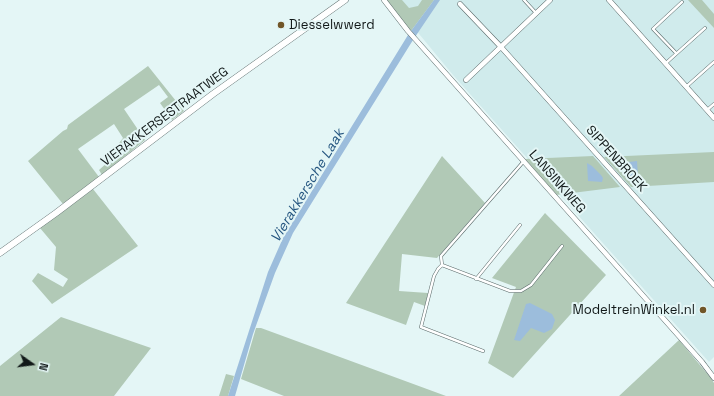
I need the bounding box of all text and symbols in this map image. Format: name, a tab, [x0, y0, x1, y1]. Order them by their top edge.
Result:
place label: Diesselwwerd	[289, 17, 375, 33]
marker: Diesselwwerd	[276, 20, 286, 30]
street label: VIERAKKERSESTRAATWEG	[98, 64, 232, 170]
street label: SIPPENBROEK	[582, 123, 650, 195]
water label: Vierakkersche Laak	[268, 126, 348, 246]
street label: LANSINKWEG	[525, 147, 589, 217]
place label: ModeltreinWinkel.nl	[572, 302, 695, 318]
marker: ModeltreinWinkel.nl	[698, 305, 708, 315]
north arrow	[12, 344, 52, 384]
text: N	[36, 362, 51, 372]

